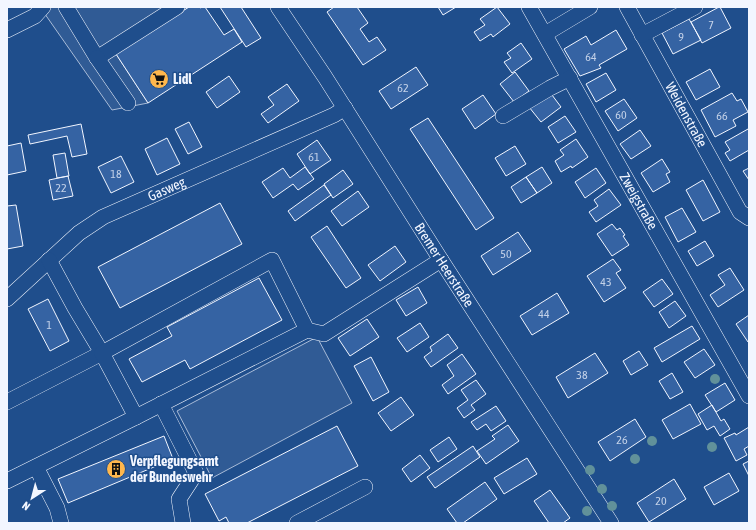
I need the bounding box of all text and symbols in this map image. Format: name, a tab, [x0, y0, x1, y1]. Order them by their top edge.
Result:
house number: 7	[708, 18, 714, 32]
house number: 9	[678, 30, 684, 44]
house number: 64	[585, 50, 597, 64]
supermarket icon: Lidl	[148, 68, 170, 90]
place label: Lidl	[173, 71, 192, 87]
street label: Weidenstraße	[662, 80, 711, 150]
house number: 62	[397, 81, 409, 95]
house number: 60	[615, 108, 627, 122]
house number: 66	[716, 109, 728, 123]
house number: 61	[308, 150, 320, 164]
house number: 18	[110, 167, 122, 181]
street label: Zweigstraße	[616, 170, 661, 232]
street label: Gasweg	[145, 174, 188, 204]
house number: 22	[55, 181, 67, 195]
street label: Bremer Heerstraße	[412, 220, 477, 310]
house number: 50	[500, 247, 512, 261]
house number: 43	[600, 275, 612, 289]
house number: 44	[538, 307, 550, 321]
house number: 1	[46, 318, 52, 332]
house number: 38	[576, 368, 588, 382]
house number: 26	[616, 433, 628, 447]
place label: Verpflegungsamt der Bundeswehr	[129, 453, 219, 485]
building icon: Verpflegungsamt der Bundeswehr	[105, 458, 127, 480]
north arrow	[12, 478, 52, 518]
house number: 20	[655, 494, 667, 508]
text: N	[20, 499, 32, 513]

